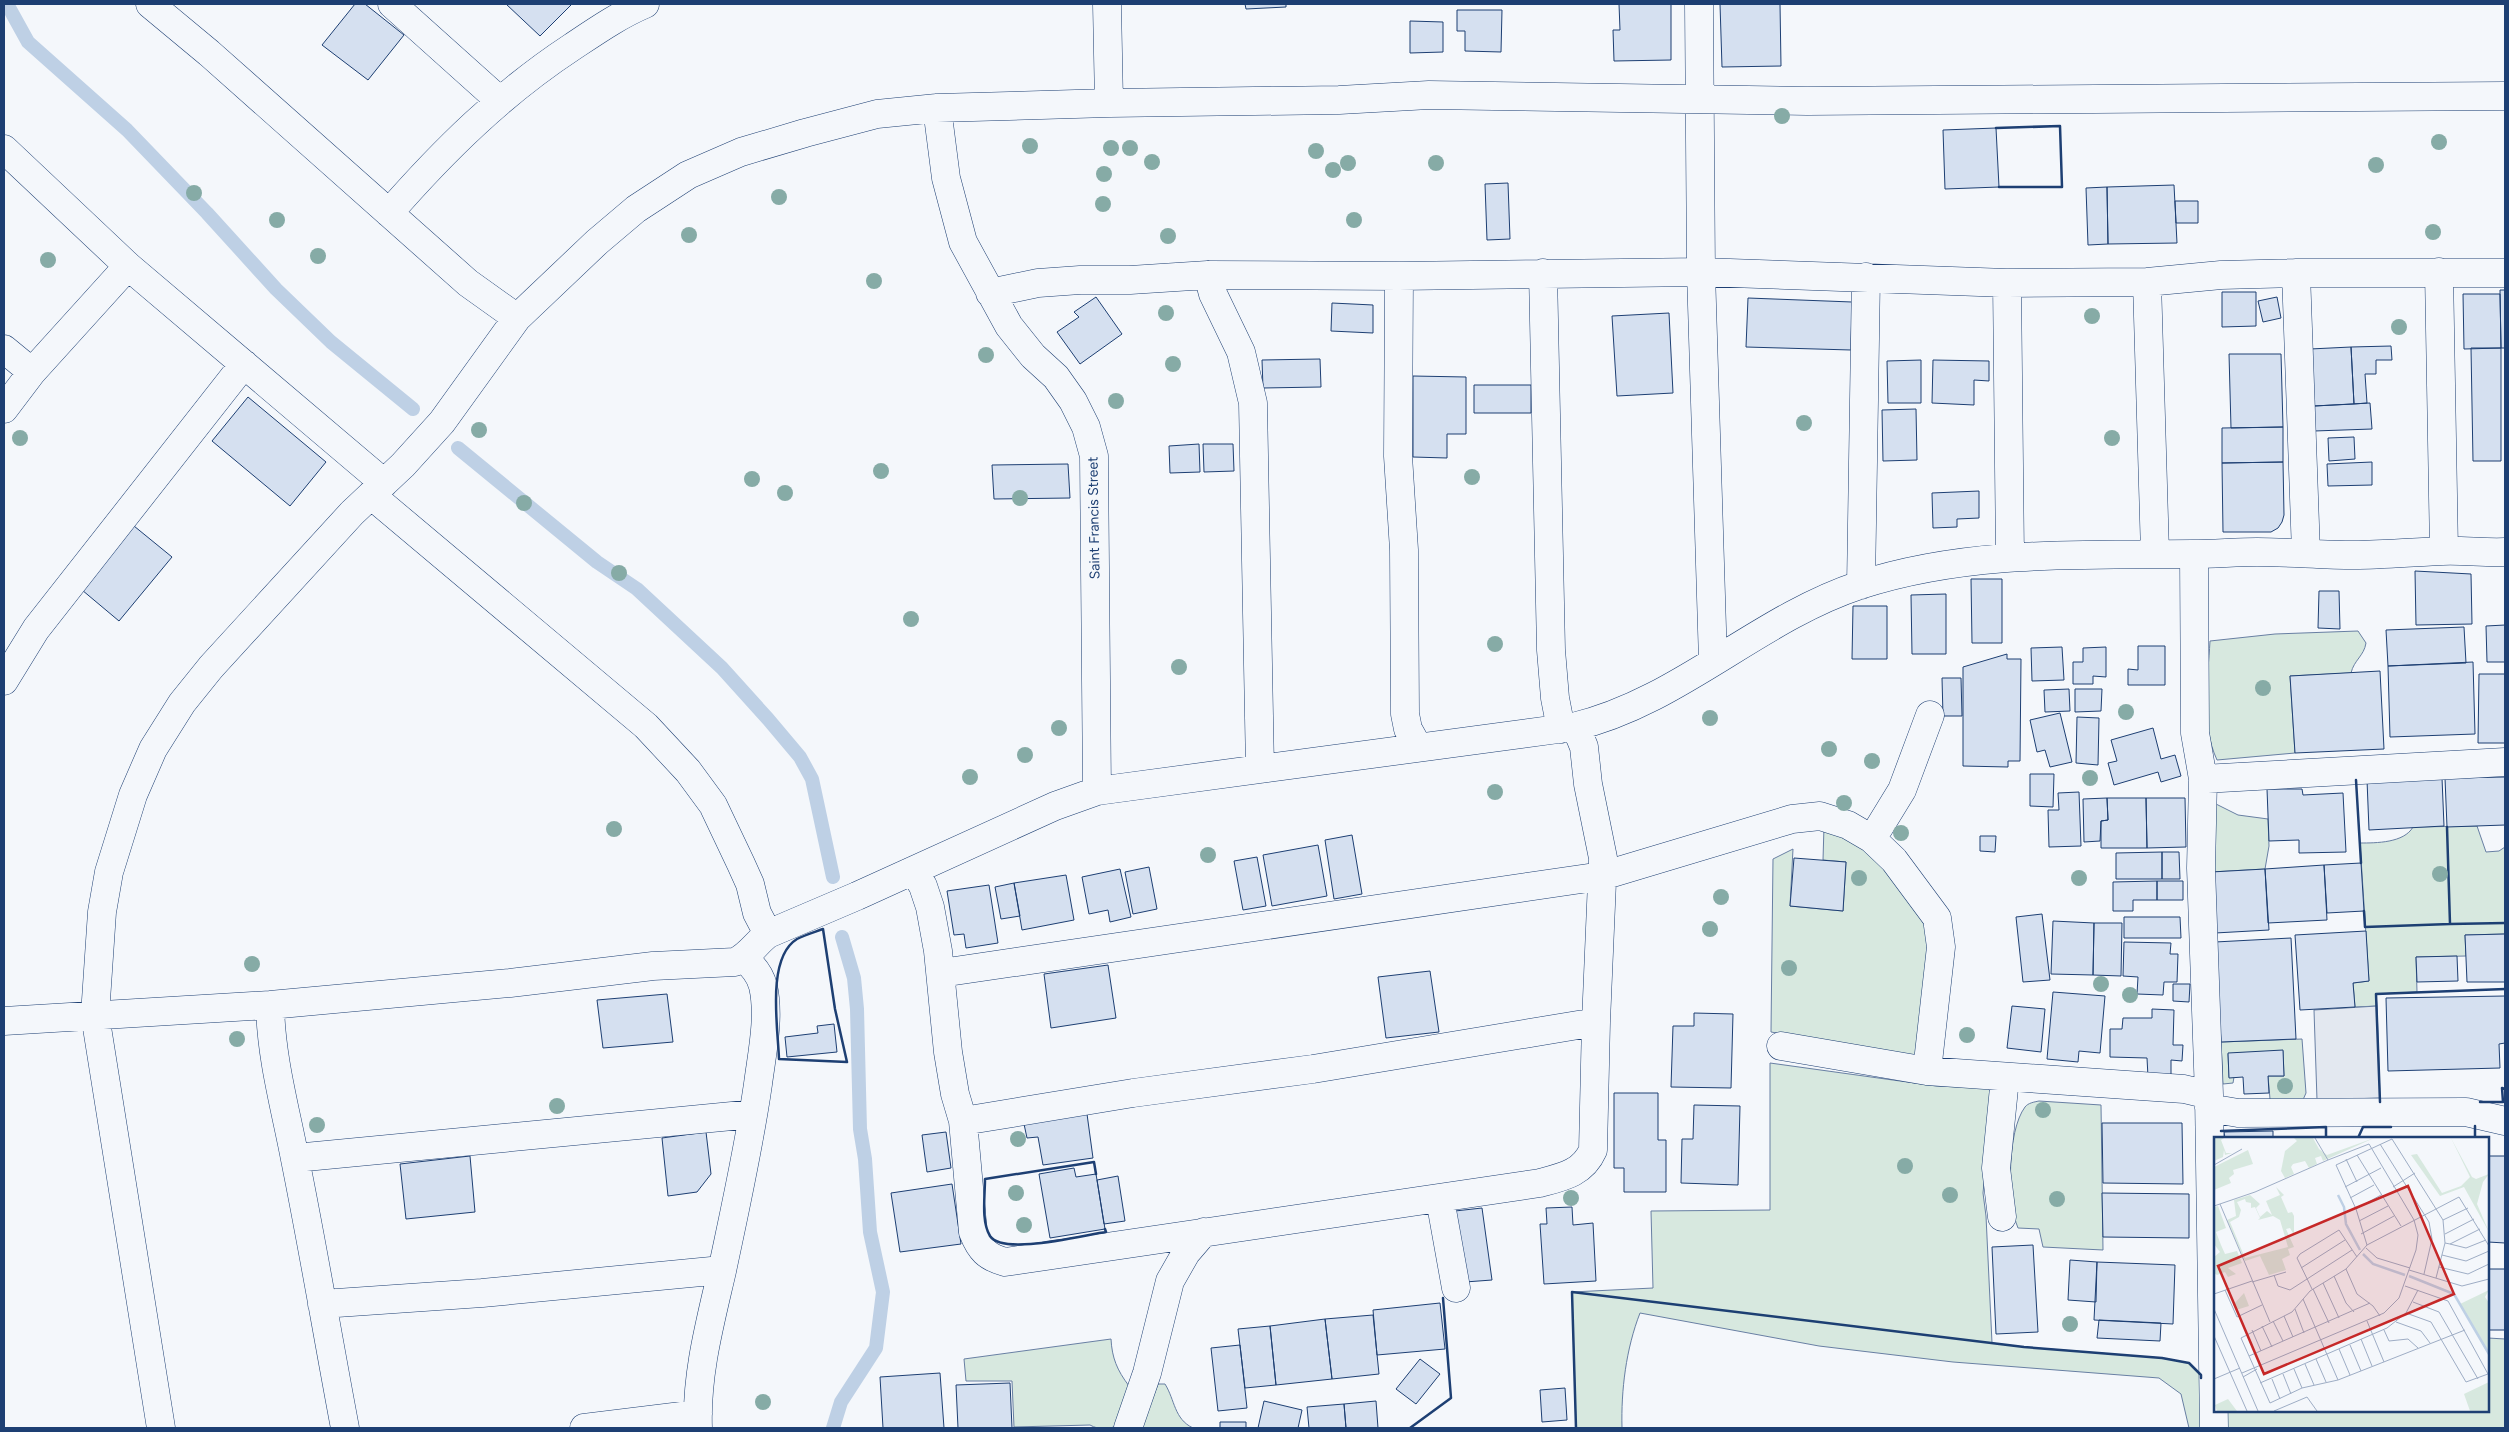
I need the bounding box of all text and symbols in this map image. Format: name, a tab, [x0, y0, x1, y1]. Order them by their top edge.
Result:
street label: Saint Francis Street	[1084, 457, 1104, 579]
inset map	[2214, 1137, 2489, 1412]

